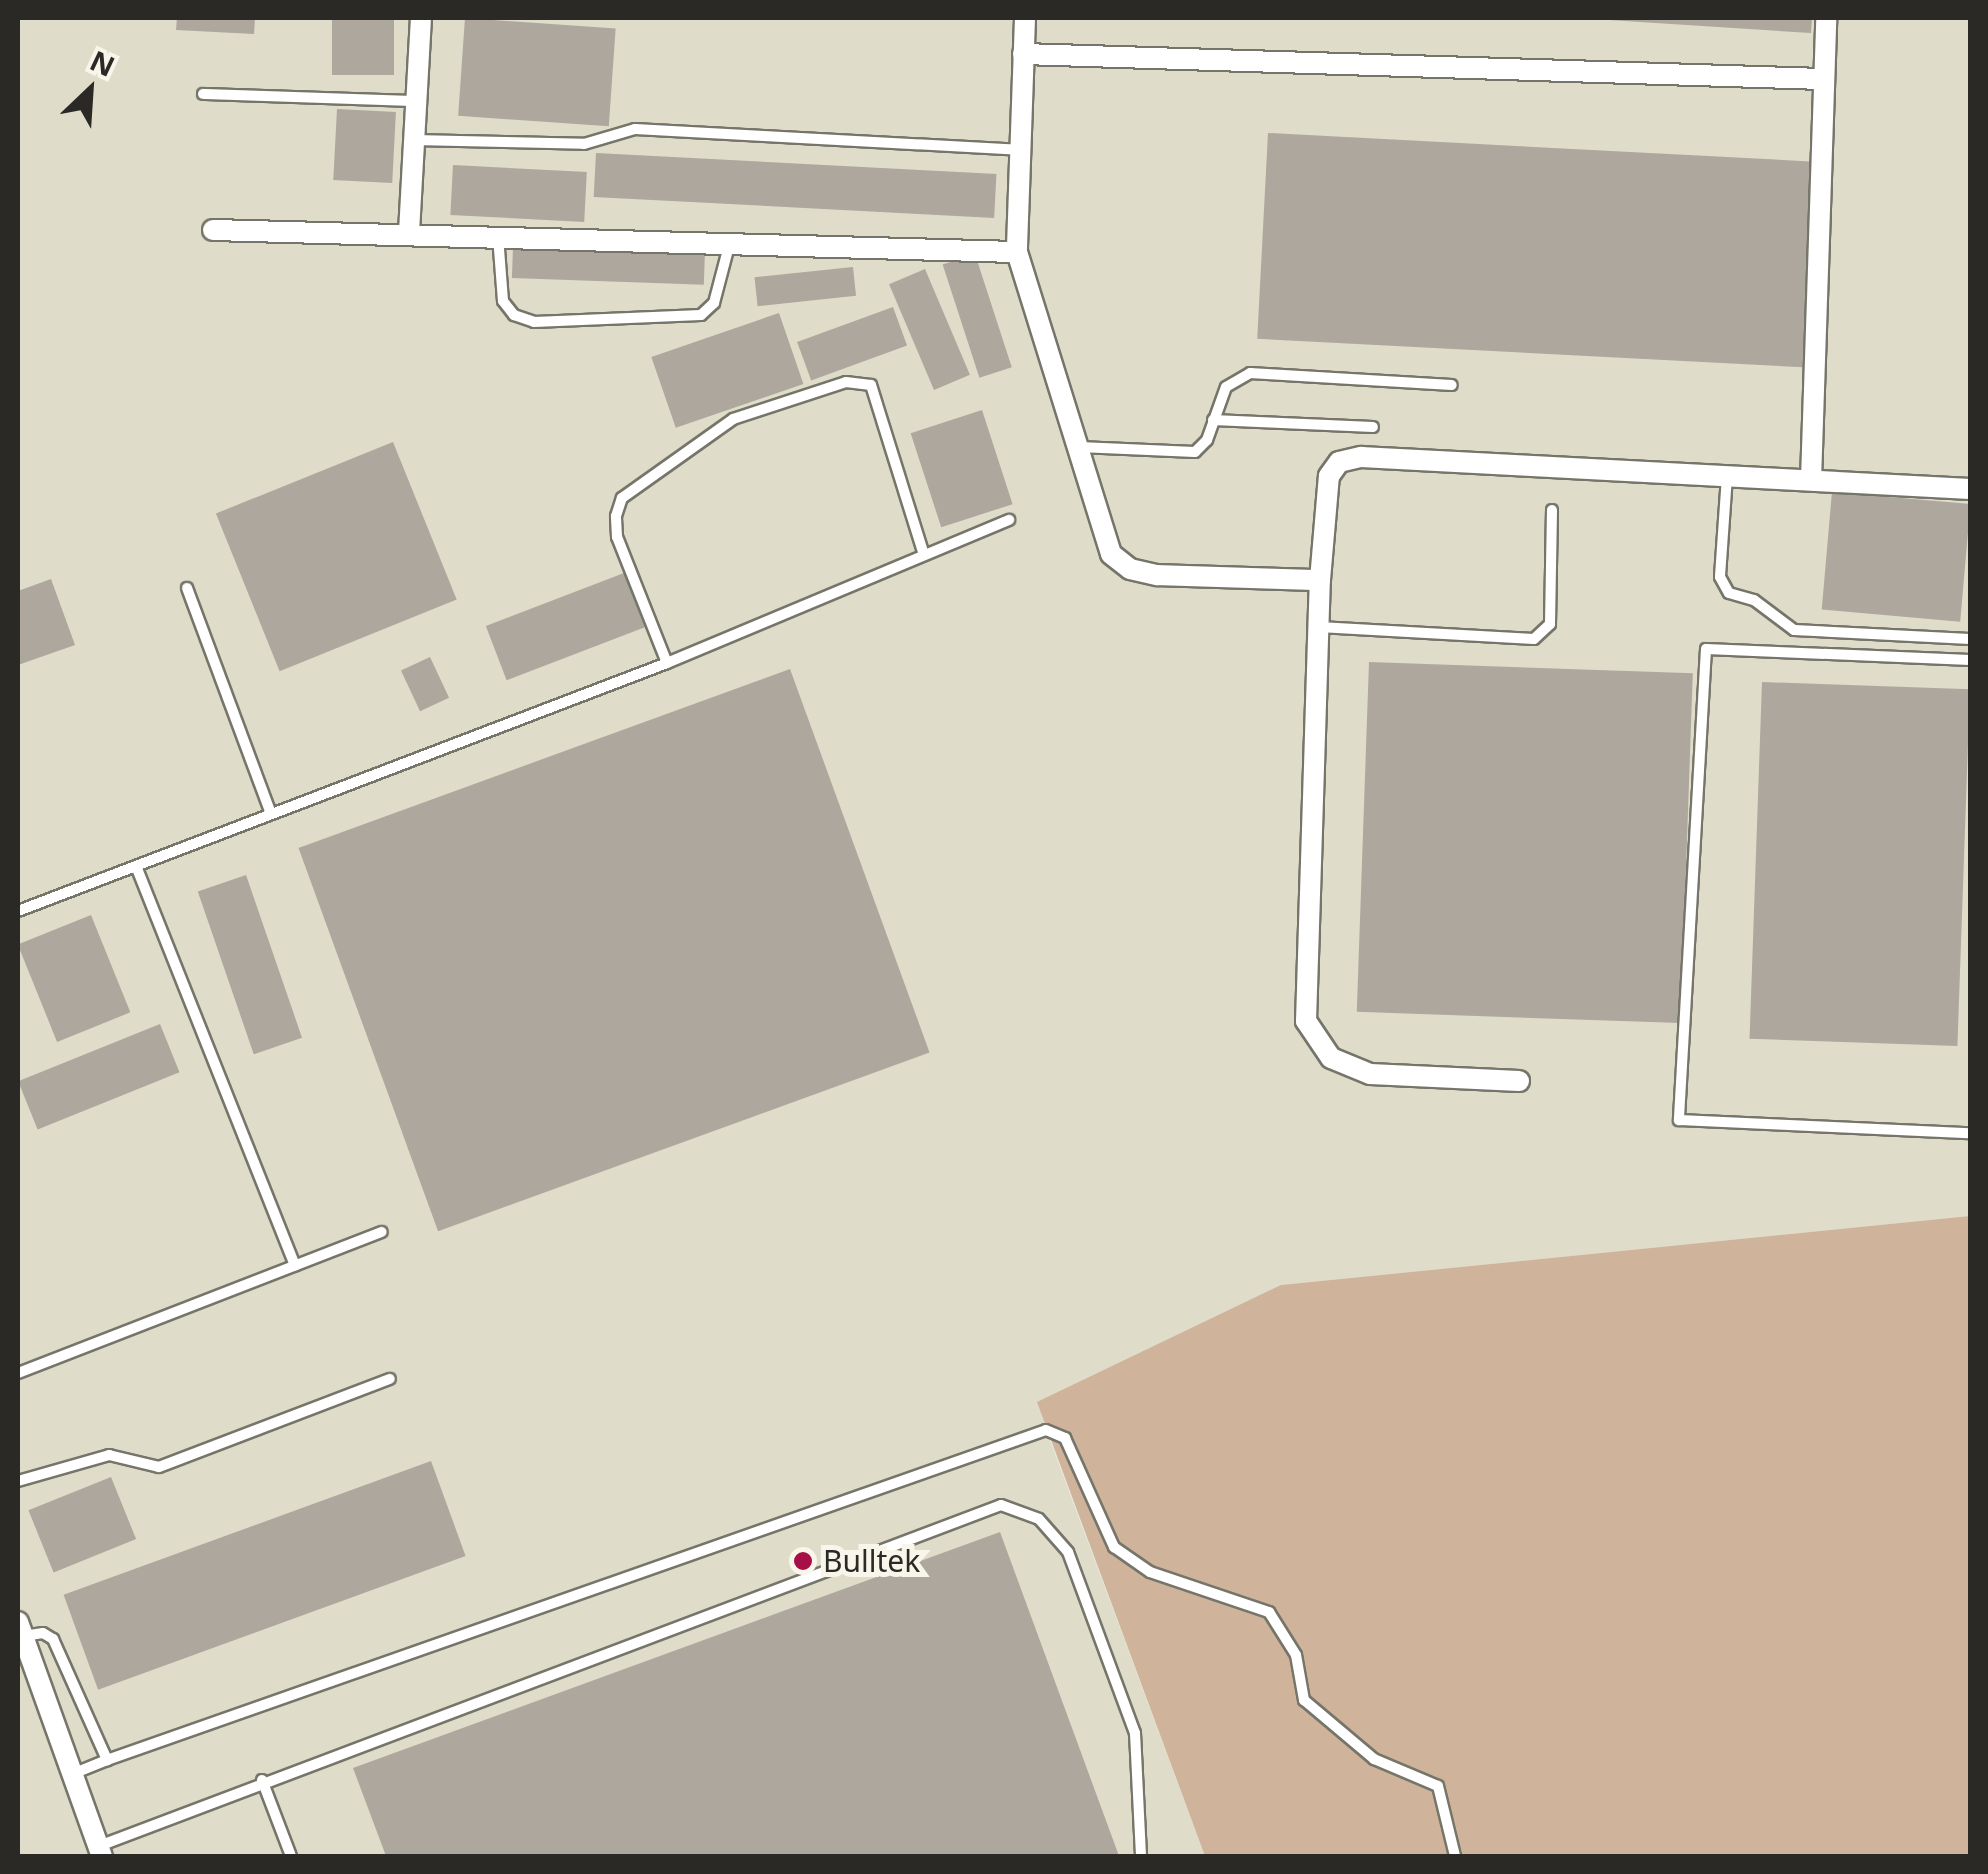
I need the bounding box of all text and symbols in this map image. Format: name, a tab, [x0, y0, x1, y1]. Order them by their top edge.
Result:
north arrow	[40, 40, 140, 140]
text: N	[84, 41, 121, 85]
place label: Bulltek	[823, 1543, 920, 1579]
marker: Bulltek	[792, 1550, 814, 1572]

